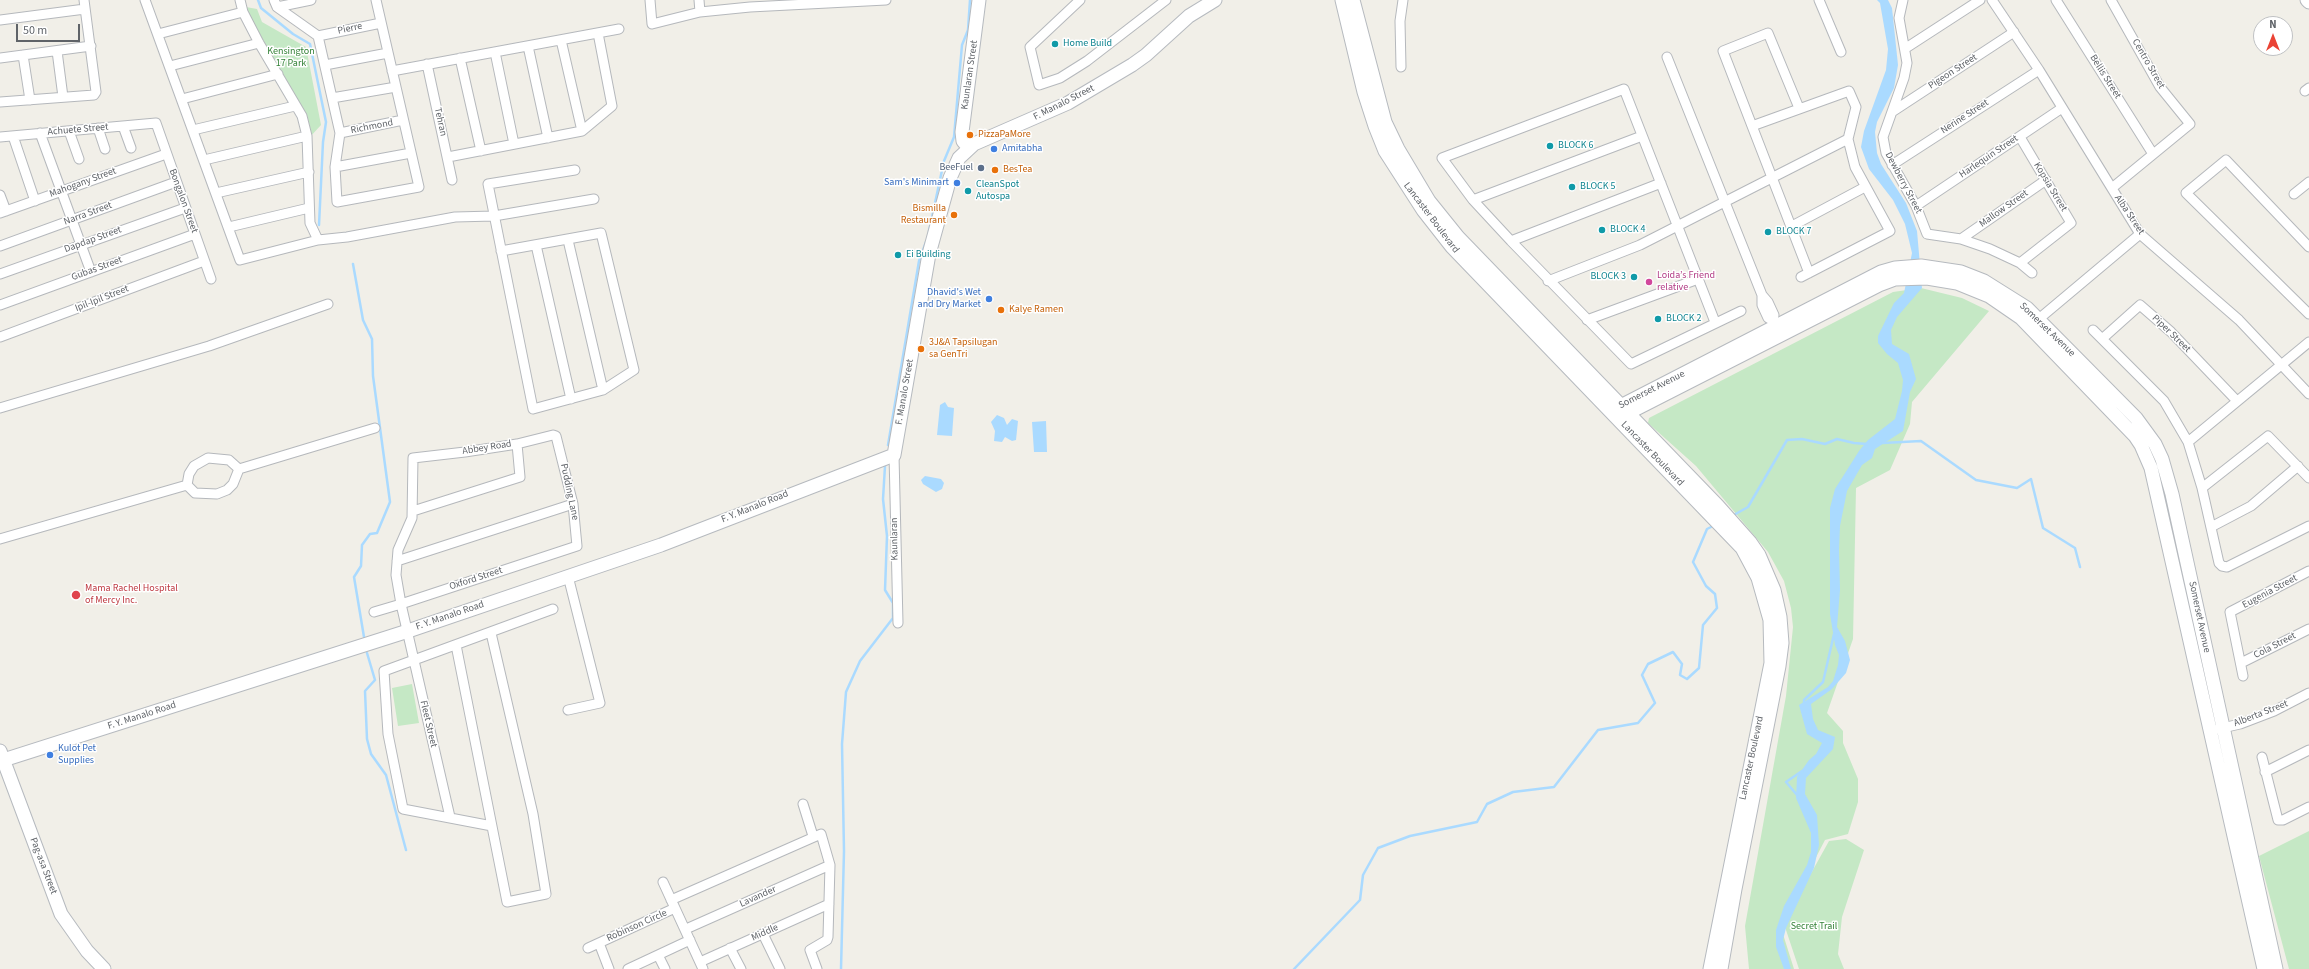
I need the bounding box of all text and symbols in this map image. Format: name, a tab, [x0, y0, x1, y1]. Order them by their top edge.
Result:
scale bar	[18, 16, 82, 42]
north arrow	[2253, 16, 2293, 56]
text: N	[2269, 17, 2277, 32]
street label: Pierre	[337, 21, 363, 37]
text: 50 m	[23, 22, 47, 39]
street label: Centro Street	[2129, 37, 2167, 91]
place label: Home Build	[1063, 38, 1112, 50]
street label: Kaunlaran Street	[959, 39, 981, 111]
marker: Home Build	[1050, 39, 1060, 49]
park label: Kensington 17 Park	[267, 46, 315, 70]
street label: Pigeon Street	[1926, 52, 1980, 92]
street label: Bellis Street	[2087, 53, 2123, 101]
street label: F. Manalo Street	[1032, 83, 1096, 123]
street label: Nerine Street	[1939, 97, 1991, 137]
street label: Tehran	[431, 107, 449, 137]
street label: Richmond	[350, 117, 394, 137]
street label: Achuete Street	[47, 121, 109, 139]
place label: PizzaPaMore	[978, 129, 1031, 141]
marker: PizzaPaMore	[965, 130, 975, 140]
street label: Harlequin Street	[1957, 133, 2021, 181]
place label: BLOCK 6	[1558, 140, 1594, 152]
marker: BLOCK 6	[1545, 141, 1555, 151]
place label: Amitabha	[1002, 143, 1042, 155]
marker: Amitabha	[989, 144, 999, 154]
street label: Dewberry Street	[1882, 150, 1924, 216]
street label: Kopsia Street	[2031, 160, 2069, 214]
place label: BeeFuel	[939, 162, 973, 174]
marker: BeeFuel	[976, 163, 986, 173]
place label: BesTea	[1003, 164, 1032, 176]
street label: Mahogany Street	[48, 165, 118, 201]
marker: BesTea	[990, 165, 1000, 175]
street label: Bongalon Street	[166, 167, 200, 235]
place label: Sam's Minimart	[884, 177, 949, 189]
marker: Sam's Minimart	[952, 178, 962, 188]
place label: CleanSpot Autospa	[976, 179, 1019, 202]
street label: Lancaster Boulevard	[1401, 180, 1461, 256]
place label: BLOCK 5	[1580, 181, 1616, 193]
marker: BLOCK 5	[1567, 182, 1577, 192]
marker: CleanSpot Autospa	[963, 186, 973, 196]
street label: Mallow Street	[1977, 188, 2031, 230]
street label: Alba Street	[2111, 193, 2147, 237]
street label: Narra Street	[62, 200, 114, 228]
place label: Bismilla Restaurant	[901, 203, 946, 226]
marker: Bismilla Restaurant	[949, 210, 959, 220]
street label: Dapdap Street	[63, 224, 123, 256]
place label: BLOCK 4	[1610, 224, 1646, 236]
marker: BLOCK 4	[1597, 225, 1607, 235]
place label: BLOCK 7	[1776, 226, 1812, 238]
marker: BLOCK 7	[1763, 227, 1773, 237]
place label: Ei Building	[906, 249, 951, 261]
marker: Ei Building	[893, 250, 903, 260]
street label: Gubas Street	[70, 254, 124, 284]
place label: Loida’s Friend relative	[1657, 270, 1715, 294]
place label: BLOCK 3	[1590, 271, 1626, 283]
marker: BLOCK 3	[1629, 272, 1639, 282]
marker: Loida’s Friend relative	[1644, 277, 1654, 287]
street label: Ipil-Ipil Street	[73, 283, 131, 315]
place label: Dhavid's Wet and Dry Market	[918, 287, 981, 310]
marker: Dhavid's Wet and Dry Market	[984, 294, 994, 304]
street label: Somerset Avenue	[2017, 300, 2077, 360]
place label: Kalye Ramen	[1009, 304, 1063, 316]
marker: Kalye Ramen	[996, 305, 1006, 315]
place label: BLOCK 2	[1666, 313, 1702, 325]
street label: Piper Street	[2149, 313, 2193, 355]
marker: BLOCK 2	[1653, 314, 1663, 324]
place label: 3J&A Tapsilugan sa GenTri	[929, 337, 998, 360]
marker: 3J&A Tapsilugan sa GenTri	[916, 344, 926, 354]
street label: F. Manalo Street	[893, 358, 917, 426]
street label: Somerset Avenue	[1617, 368, 1687, 412]
street label: Lancaster Boulevard	[1618, 419, 1686, 489]
street label: Abbey Road	[462, 438, 512, 458]
street label: Pudding Lane	[557, 463, 581, 521]
street label: F. Y. Manalo Road	[720, 488, 790, 526]
street label: Kaunlaran	[889, 517, 901, 561]
street label: Oxford Street	[448, 565, 504, 593]
street label: Eugenia Street	[2240, 572, 2300, 612]
street label: Somerset Avenue	[2186, 580, 2212, 654]
place label: Mama Rachel Hospital of Mercy Inc.	[85, 583, 178, 606]
marker: Mama Rachel Hospital of Mercy Inc.	[70, 589, 82, 601]
street label: F. Y. Manalo Road	[414, 599, 486, 633]
street label: Cola Street	[2252, 630, 2298, 662]
street label: Alberta Street	[2232, 698, 2290, 730]
street label: F. Y. Manalo Road	[106, 699, 178, 733]
street label: Fleet Street	[417, 699, 439, 749]
street label: Lancaster Boulevard	[1737, 715, 1767, 801]
place label: Kulot Pet Supplies	[58, 743, 96, 766]
marker: Kulot Pet Supplies	[45, 750, 55, 760]
street label: Pag-asa Street	[27, 836, 59, 896]
street label: Lavander	[738, 884, 778, 910]
street label: Robinson Circle	[605, 907, 669, 945]
park label: Secret Trail	[1791, 921, 1837, 933]
street label: Middle	[750, 922, 780, 944]

